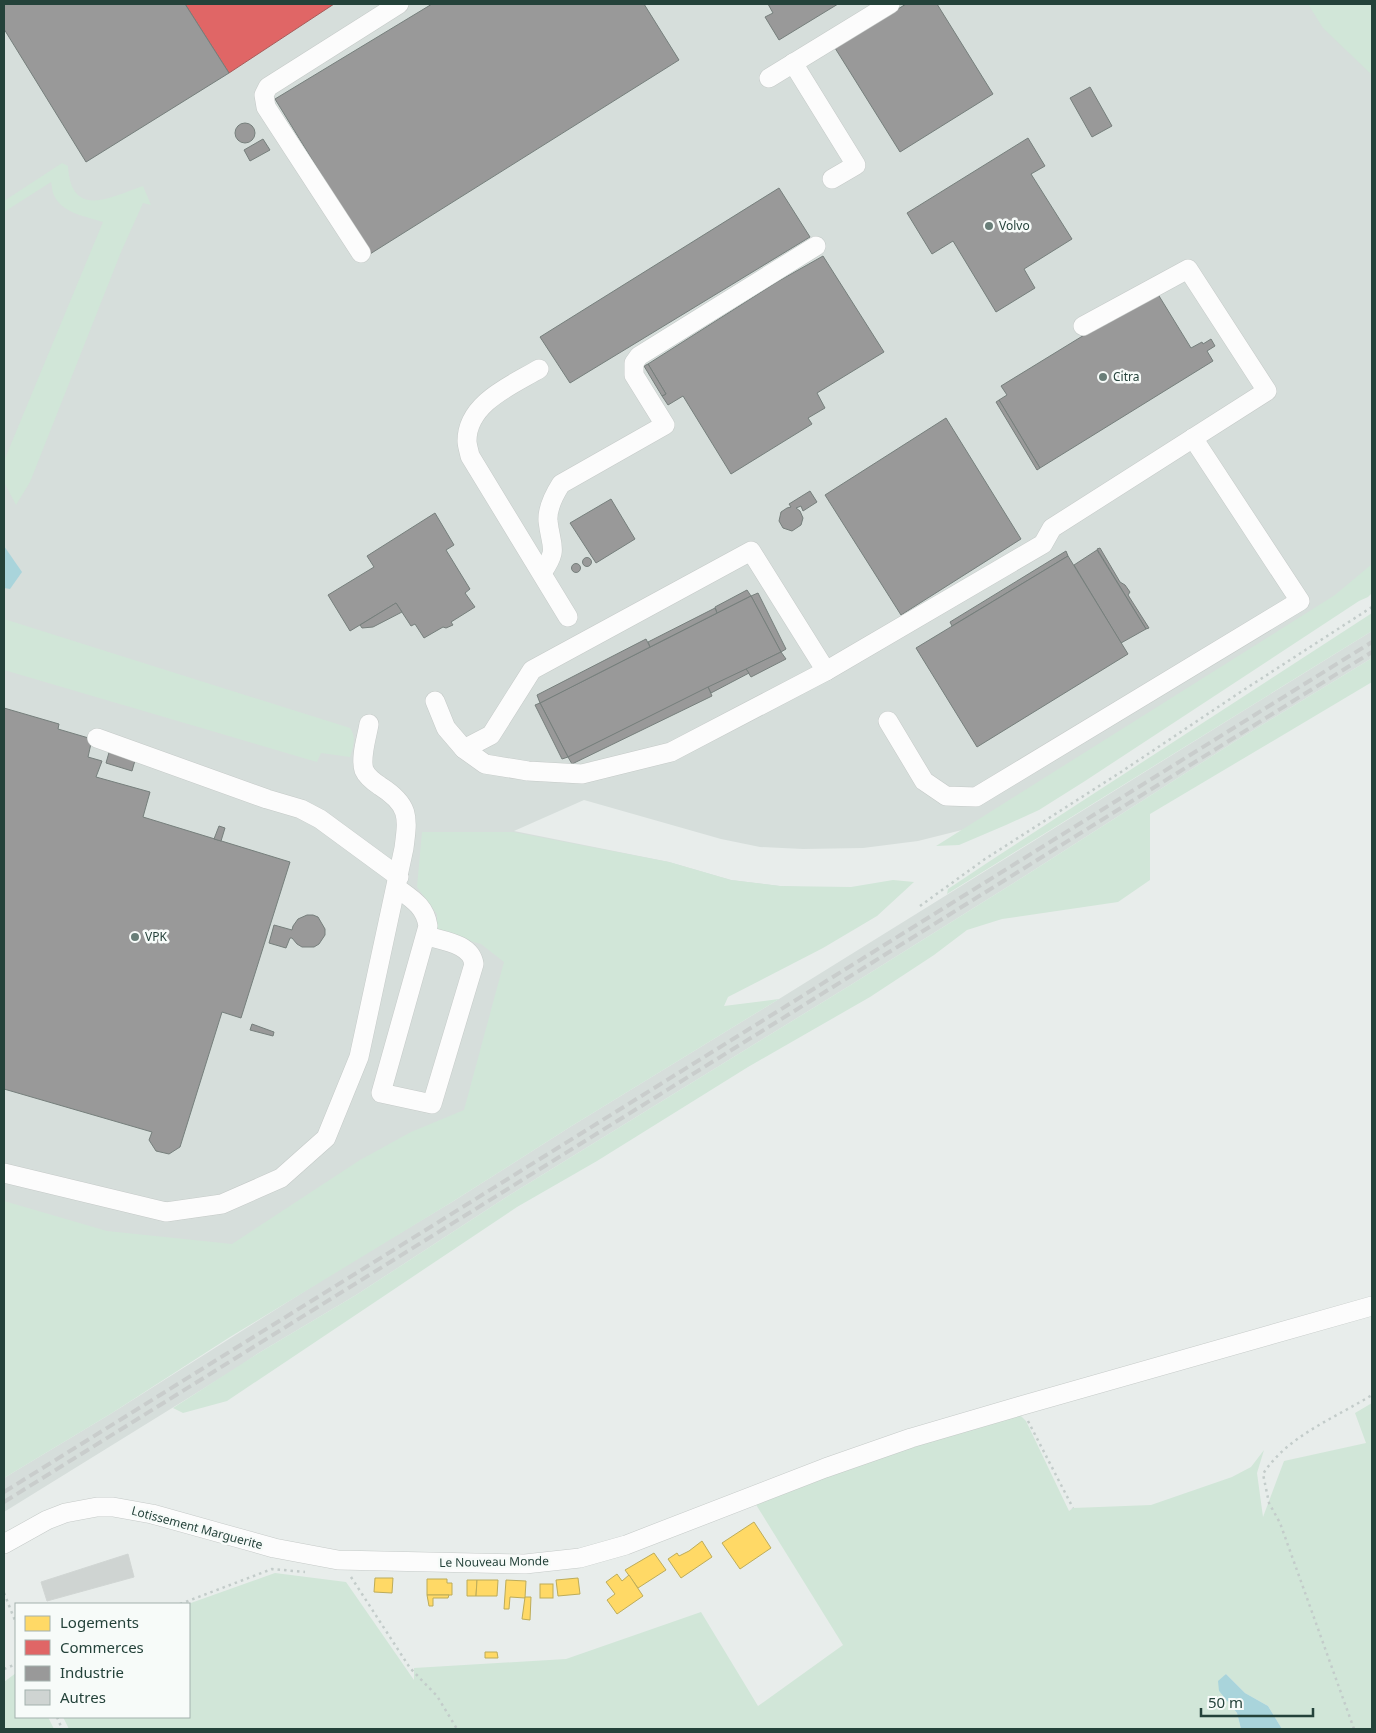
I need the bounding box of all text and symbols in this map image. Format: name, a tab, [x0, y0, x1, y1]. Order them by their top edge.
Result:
place label: Volvo	[999, 217, 1030, 234]
marker: Volvo	[983, 220, 995, 232]
place label: Citra	[1113, 368, 1139, 385]
marker: Citra	[1097, 371, 1109, 383]
place label: VPK	[145, 928, 167, 945]
marker: VPK	[129, 931, 141, 943]
street label: Lotissement Marguerite	[130, 1502, 265, 1553]
street label: Le Nouveau Monde	[439, 1552, 549, 1571]
legend	[15, 1603, 190, 1718]
text: Logements	[60, 1612, 139, 1632]
text: Commerces	[60, 1637, 144, 1657]
text: Industrie	[60, 1662, 124, 1682]
scale bar	[1201, 1686, 1314, 1718]
text: Autres	[60, 1687, 106, 1707]
text: 50 m	[1208, 1692, 1243, 1712]

